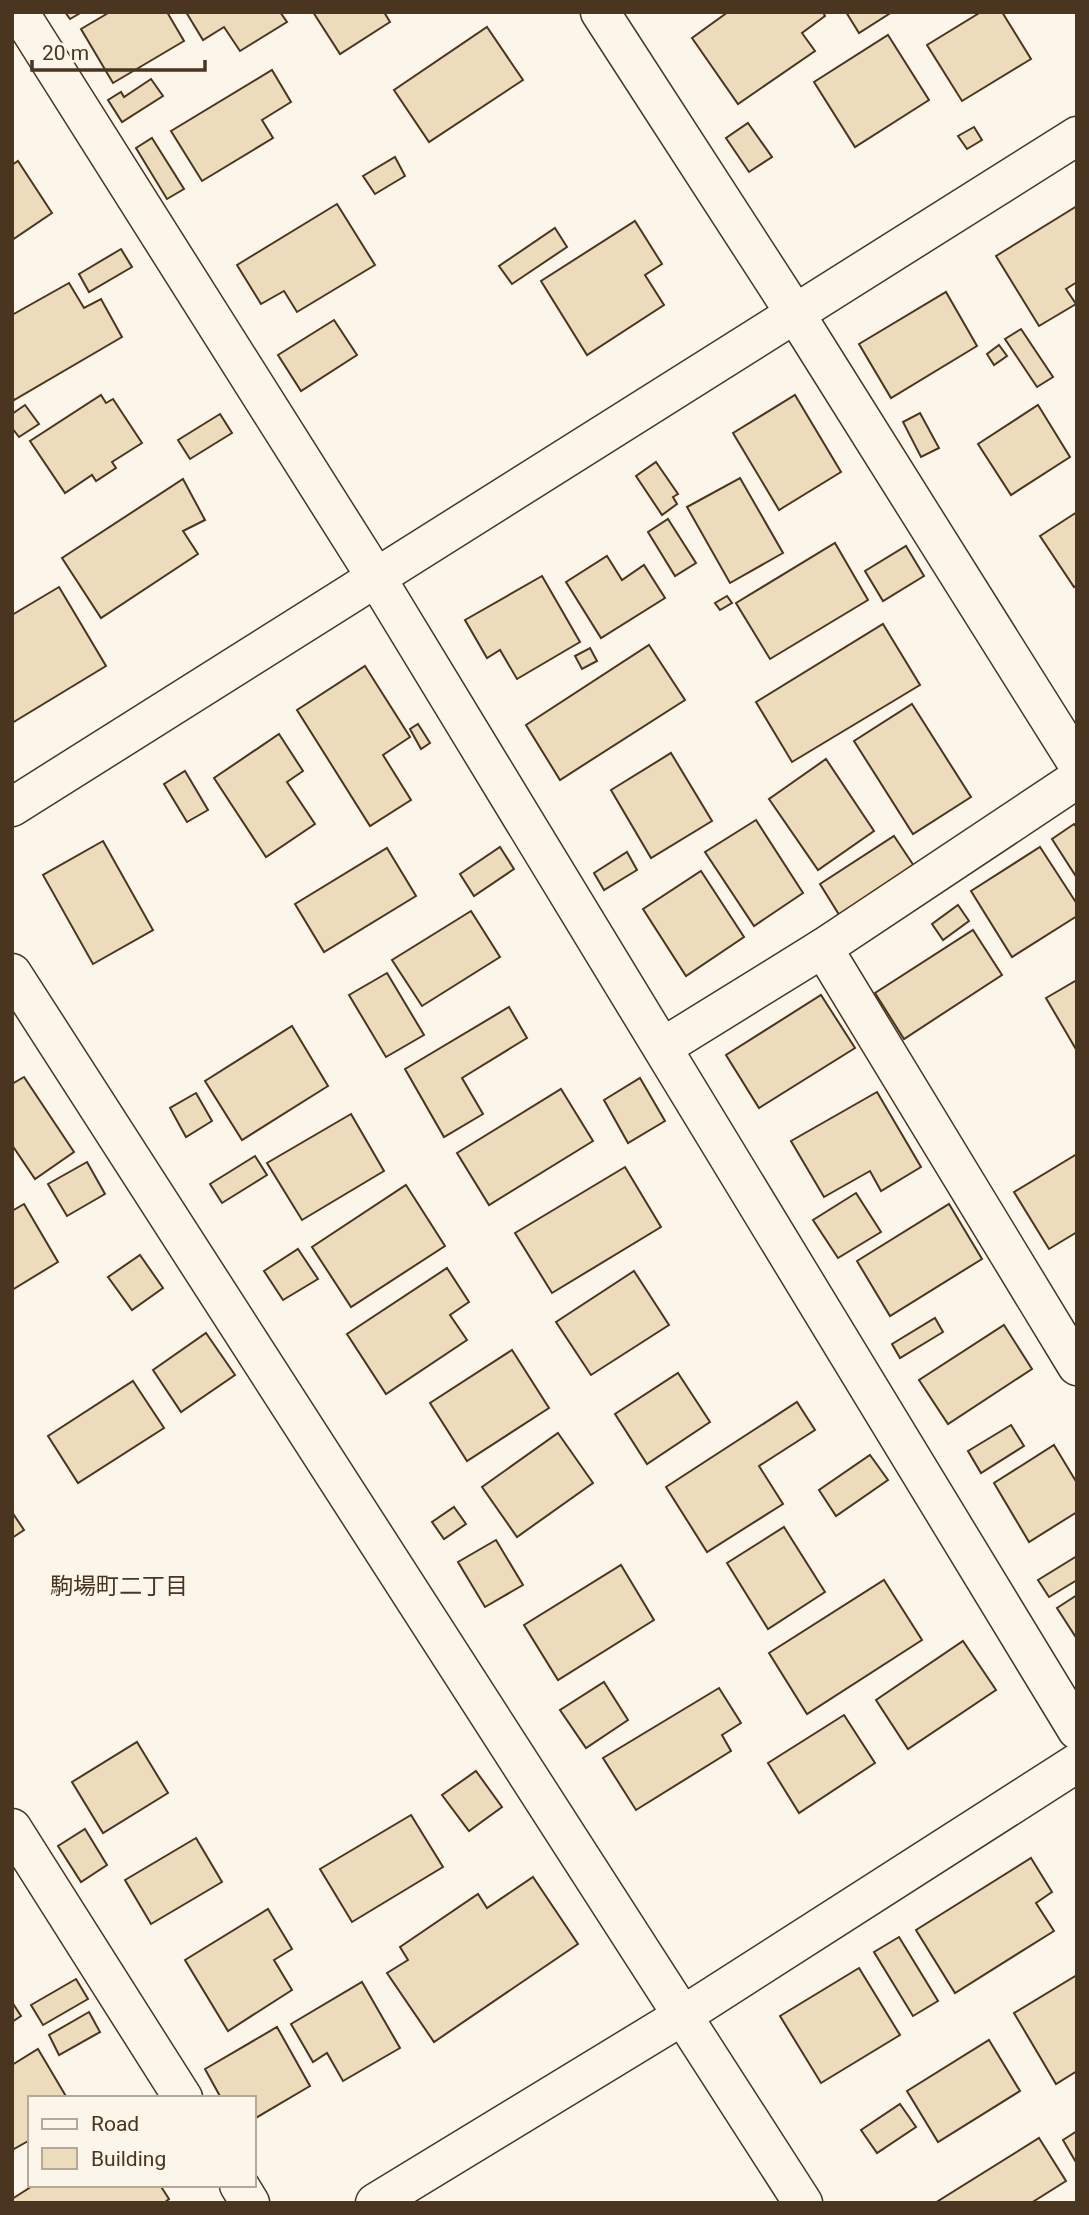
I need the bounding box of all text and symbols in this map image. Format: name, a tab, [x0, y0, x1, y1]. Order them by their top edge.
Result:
scale bar	[32, 28, 205, 72]
text: 20 m	[42, 41, 89, 65]
district label: 駒場町二丁目	[50, 1573, 188, 1600]
legend	[28, 2096, 256, 2187]
text: Road	[91, 2112, 139, 2136]
text: Building	[91, 2147, 166, 2171]

